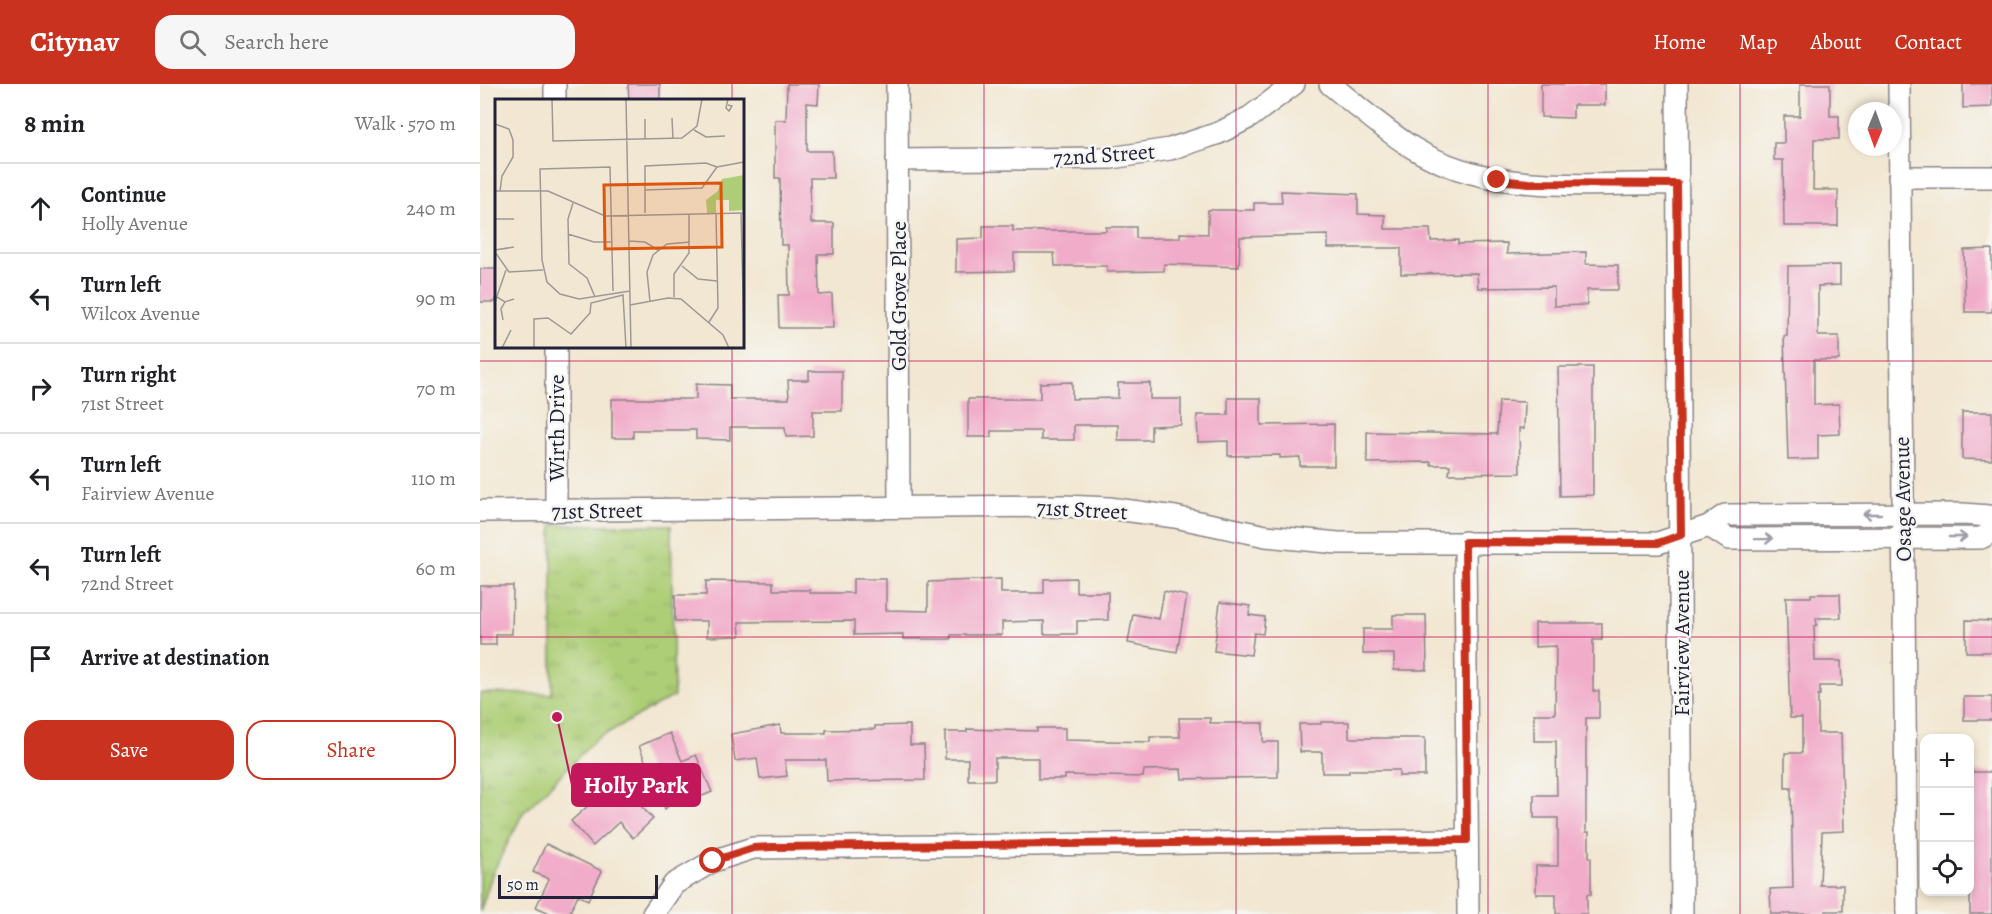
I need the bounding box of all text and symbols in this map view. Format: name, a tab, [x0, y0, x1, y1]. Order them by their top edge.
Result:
search box	[155, 15, 575, 69]
text: Citynav	[30, 23, 119, 61]
icon: search	[176, 26, 209, 59]
text: Search here	[224, 27, 329, 57]
text: Home	[1653, 28, 1706, 56]
text: Map	[1739, 28, 1777, 56]
text: About	[1810, 28, 1862, 56]
text: Contact	[1895, 28, 1962, 56]
inset map	[495, 99, 744, 348]
north arrow	[1848, 102, 1902, 156]
text: 8 min	[24, 106, 85, 141]
text: Walk · 570 m	[355, 110, 456, 137]
street label: 72nd Street	[1052, 136, 1156, 174]
route end	[1483, 166, 1509, 192]
text: Continue	[81, 180, 166, 210]
icon: ahead	[24, 192, 57, 225]
text: 240 m	[406, 195, 456, 222]
text: Holly Avenue	[81, 210, 188, 237]
street label: Gold Grove Place	[884, 221, 914, 371]
text: Turn left	[81, 270, 161, 300]
icon: left	[24, 282, 57, 315]
text: 90 m	[416, 285, 456, 312]
text: Wilcox Avenue	[81, 300, 200, 327]
text: Turn right	[81, 360, 177, 390]
icon: right	[24, 372, 57, 405]
street label: Wirth Drive	[542, 374, 572, 483]
text: 70 m	[416, 375, 456, 402]
text: 71st Street	[81, 390, 164, 417]
street label: Osage Avenue	[1887, 436, 1919, 562]
text: Turn left	[81, 450, 161, 480]
icon: left	[24, 462, 57, 495]
text: 110 m	[411, 465, 456, 492]
text: Fairview Avenue	[81, 480, 214, 507]
street label: 71st Street	[1036, 493, 1128, 527]
street label: 71st Street	[551, 495, 643, 527]
one-way arrow	[1862, 508, 1882, 520]
one-way arrow	[1948, 531, 1968, 543]
one-way arrow	[1753, 533, 1773, 545]
text: Turn left	[81, 540, 161, 570]
icon: left	[24, 552, 57, 585]
text: 60 m	[416, 555, 456, 582]
text: 72nd Street	[81, 570, 174, 597]
street label: Fairview Avenue	[1667, 570, 1697, 716]
icon: arrive	[24, 642, 57, 675]
text: Arrive at destination	[81, 643, 270, 673]
button: Save	[24, 720, 234, 780]
button: Share	[246, 720, 456, 780]
map controls	[1920, 734, 1974, 896]
button: +	[1920, 734, 1974, 788]
callout: Holly Park	[572, 764, 700, 806]
text: Holly Park	[584, 769, 689, 801]
button: −	[1920, 788, 1974, 842]
button: locate	[1920, 842, 1974, 896]
route start	[699, 847, 725, 873]
scale bar	[498, 872, 658, 900]
text: 50 m	[507, 874, 539, 896]

